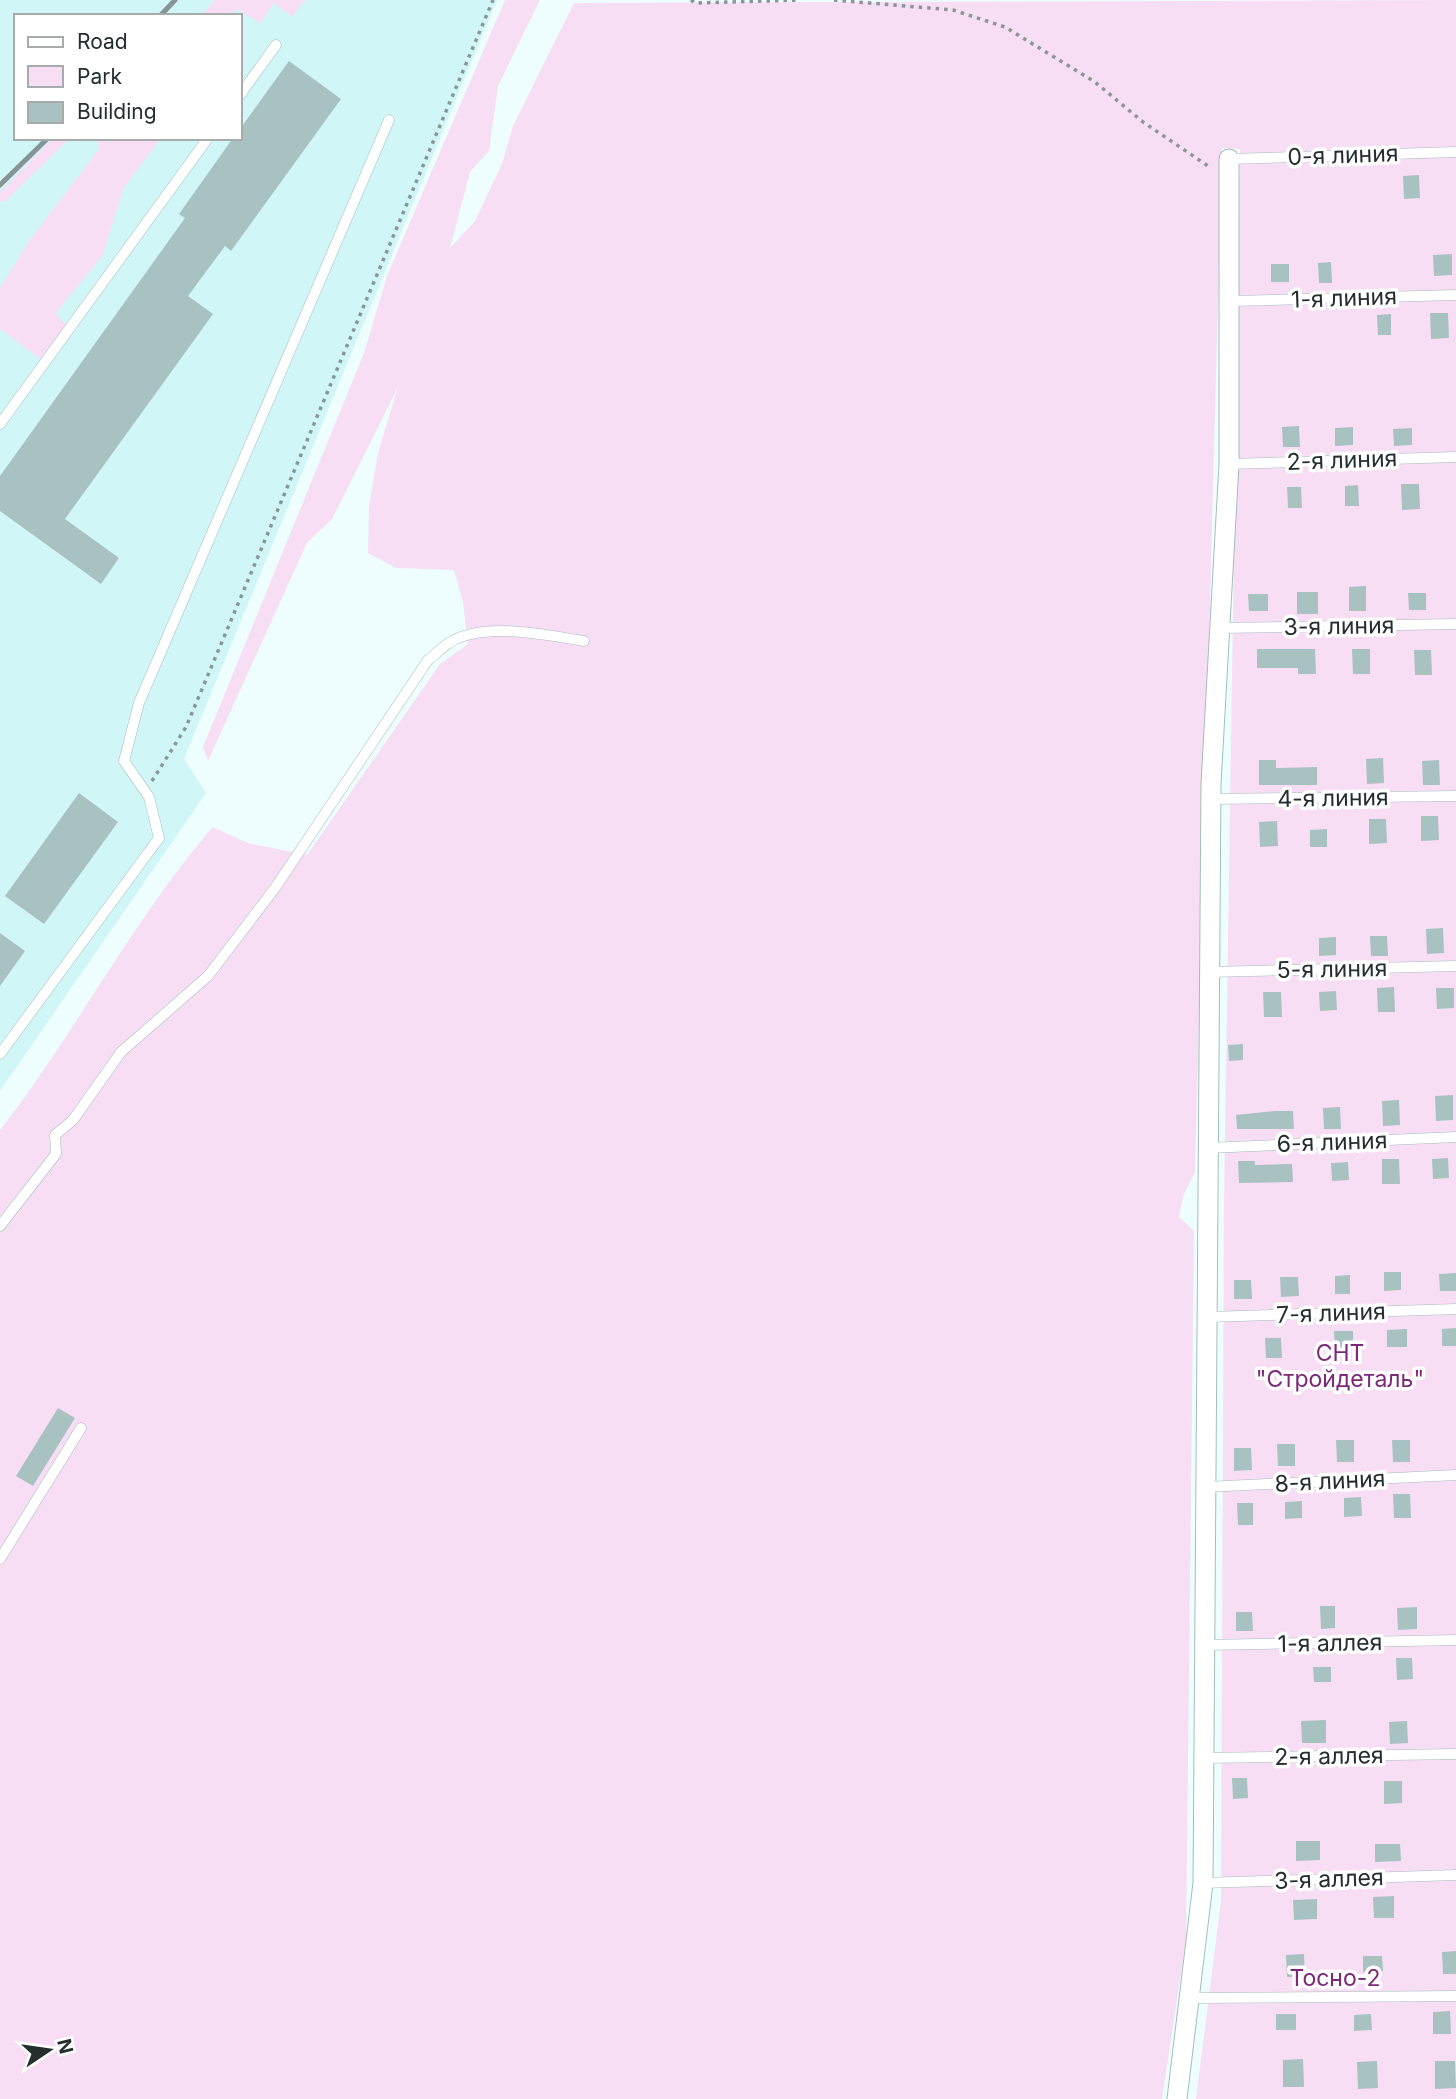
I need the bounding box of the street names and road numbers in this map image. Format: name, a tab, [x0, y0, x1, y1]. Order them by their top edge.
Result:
street label: 0-я линия	[1287, 139, 1399, 171]
street label: 1-я линия	[1291, 282, 1397, 314]
street label: 2-я линия	[1286, 444, 1398, 476]
street label: 3-я линия	[1283, 611, 1395, 641]
street label: 4-я линия	[1277, 783, 1389, 813]
street label: 5-я линия	[1276, 954, 1388, 984]
street label: 6-я линия	[1276, 1126, 1388, 1158]
street label: 7-я линия	[1276, 1297, 1386, 1329]
street label: 8-я линия	[1274, 1464, 1386, 1498]
street label: 1-я аллея	[1277, 1628, 1383, 1658]
street label: 2-я аллея	[1274, 1741, 1384, 1771]
street label: 3-я аллея	[1274, 1863, 1384, 1895]

